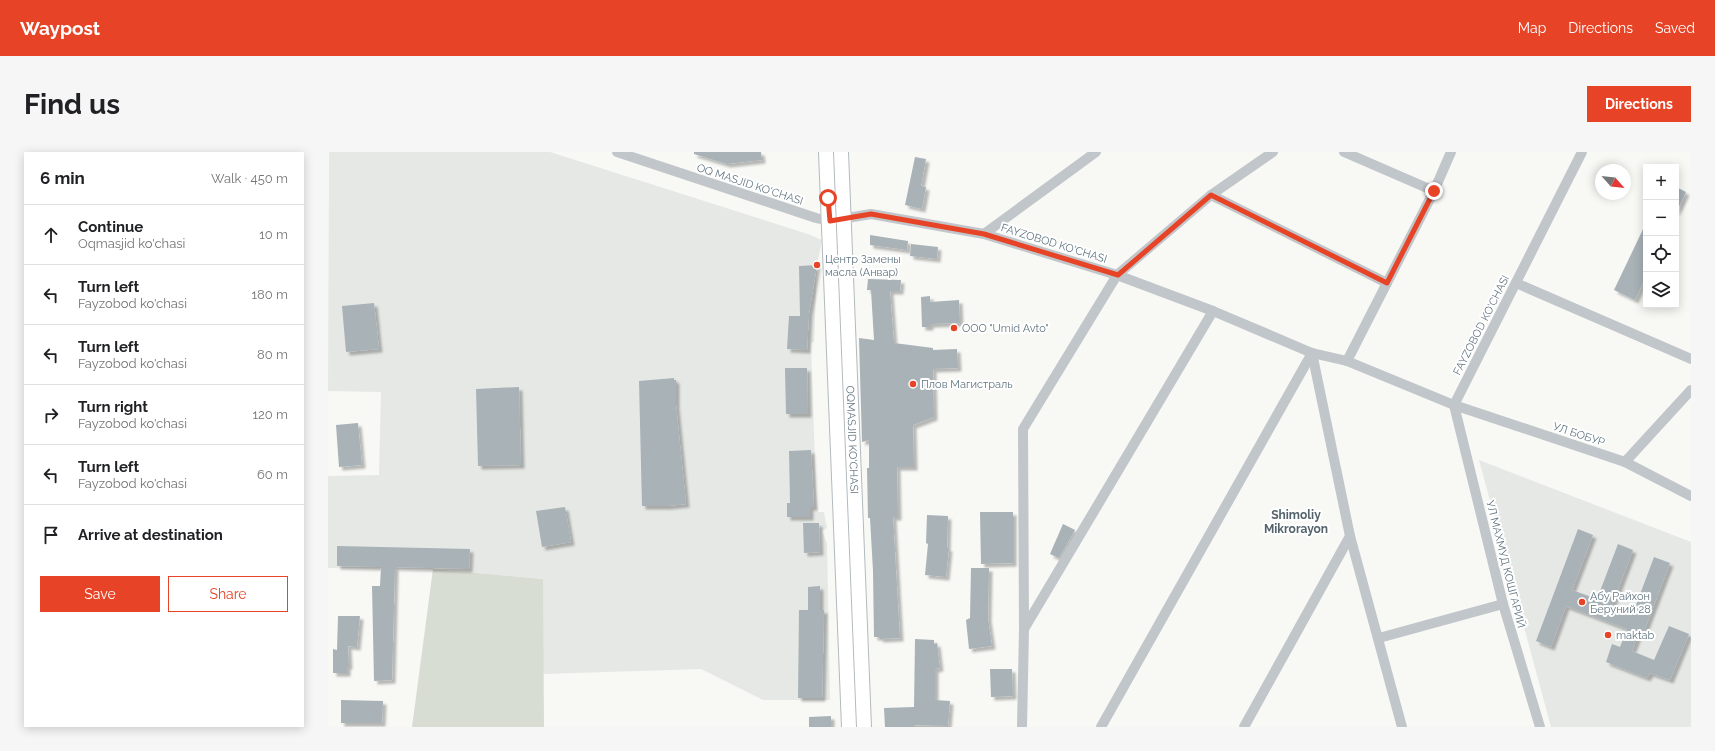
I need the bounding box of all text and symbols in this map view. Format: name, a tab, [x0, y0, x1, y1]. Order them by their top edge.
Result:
text: Waypost	[20, 17, 100, 39]
text: Map	[1518, 20, 1546, 36]
text: Directions	[1568, 20, 1633, 36]
text: Saved	[1655, 20, 1695, 36]
button: Directions	[1587, 86, 1691, 122]
text: Find us	[24, 88, 120, 121]
street label: OQ MASJID KO'CHASI	[695, 161, 805, 208]
north arrow	[1595, 164, 1631, 200]
map controls	[1643, 164, 1679, 308]
button: +	[1643, 164, 1679, 200]
text: 6 min	[40, 168, 85, 188]
text: Walk · 450 m	[211, 171, 288, 186]
route end	[1425, 182, 1443, 200]
route start	[819, 189, 837, 207]
button: −	[1643, 200, 1679, 236]
text: Continue	[78, 218, 143, 236]
street label: FAYZOBOD KO'CHASI	[999, 221, 1108, 266]
icon: ahead	[40, 224, 62, 246]
text: 10 m	[259, 227, 288, 242]
text: Oqmasjid ko'chasi	[78, 236, 185, 251]
button: locate	[1643, 236, 1679, 272]
place label: Центр Замены масла (Анвар)	[825, 253, 901, 279]
marker: Центр Замены масла (Анвар)	[812, 260, 822, 270]
button: layers	[1643, 272, 1679, 308]
street label: FAYZOBOD KO'CHASI	[1451, 273, 1512, 377]
text: Turn left	[78, 278, 139, 296]
icon: left	[40, 284, 62, 306]
text: 180 m	[252, 287, 288, 302]
text: Fayzobod ko'chasi	[78, 296, 187, 311]
place label: ООО "Umid Avto"	[962, 322, 1049, 335]
marker: ООО "Umid Avto"	[949, 323, 959, 333]
text: Turn left	[78, 338, 139, 356]
icon: left	[40, 344, 62, 366]
text: 80 m	[257, 347, 288, 362]
text: Fayzobod ko'chasi	[78, 356, 187, 371]
place label: Плов Магистраль	[921, 378, 1013, 391]
marker: Плов Магистраль	[908, 379, 918, 389]
street label: OQMASJID KO'CHASI	[843, 385, 861, 494]
text: Turn right	[78, 398, 148, 416]
icon: right	[40, 404, 62, 426]
text: 120 m	[252, 407, 288, 422]
text: Fayzobod ko'chasi	[78, 416, 187, 431]
street label: УЛ БОБУР	[1551, 420, 1607, 449]
text: Turn left	[78, 458, 139, 476]
icon: left	[40, 464, 62, 486]
text: 60 m	[257, 467, 288, 482]
text: Fayzobod ko'chasi	[78, 476, 187, 491]
street label: УЛ МАХМУД КОШГАРИЙ	[1483, 499, 1528, 629]
district label: Shimoliy Mikrorayon	[1264, 508, 1328, 536]
icon: arrive	[40, 524, 62, 546]
text: Arrive at destination	[78, 526, 223, 544]
button: Save	[40, 576, 160, 612]
button: Share	[168, 576, 288, 612]
place label: Абу Райхон Беруний 28	[1590, 590, 1651, 616]
marker: Абу Райхон Беруний 28	[1577, 597, 1587, 607]
place label: maktab	[1616, 629, 1655, 642]
marker: maktab	[1603, 630, 1613, 640]

